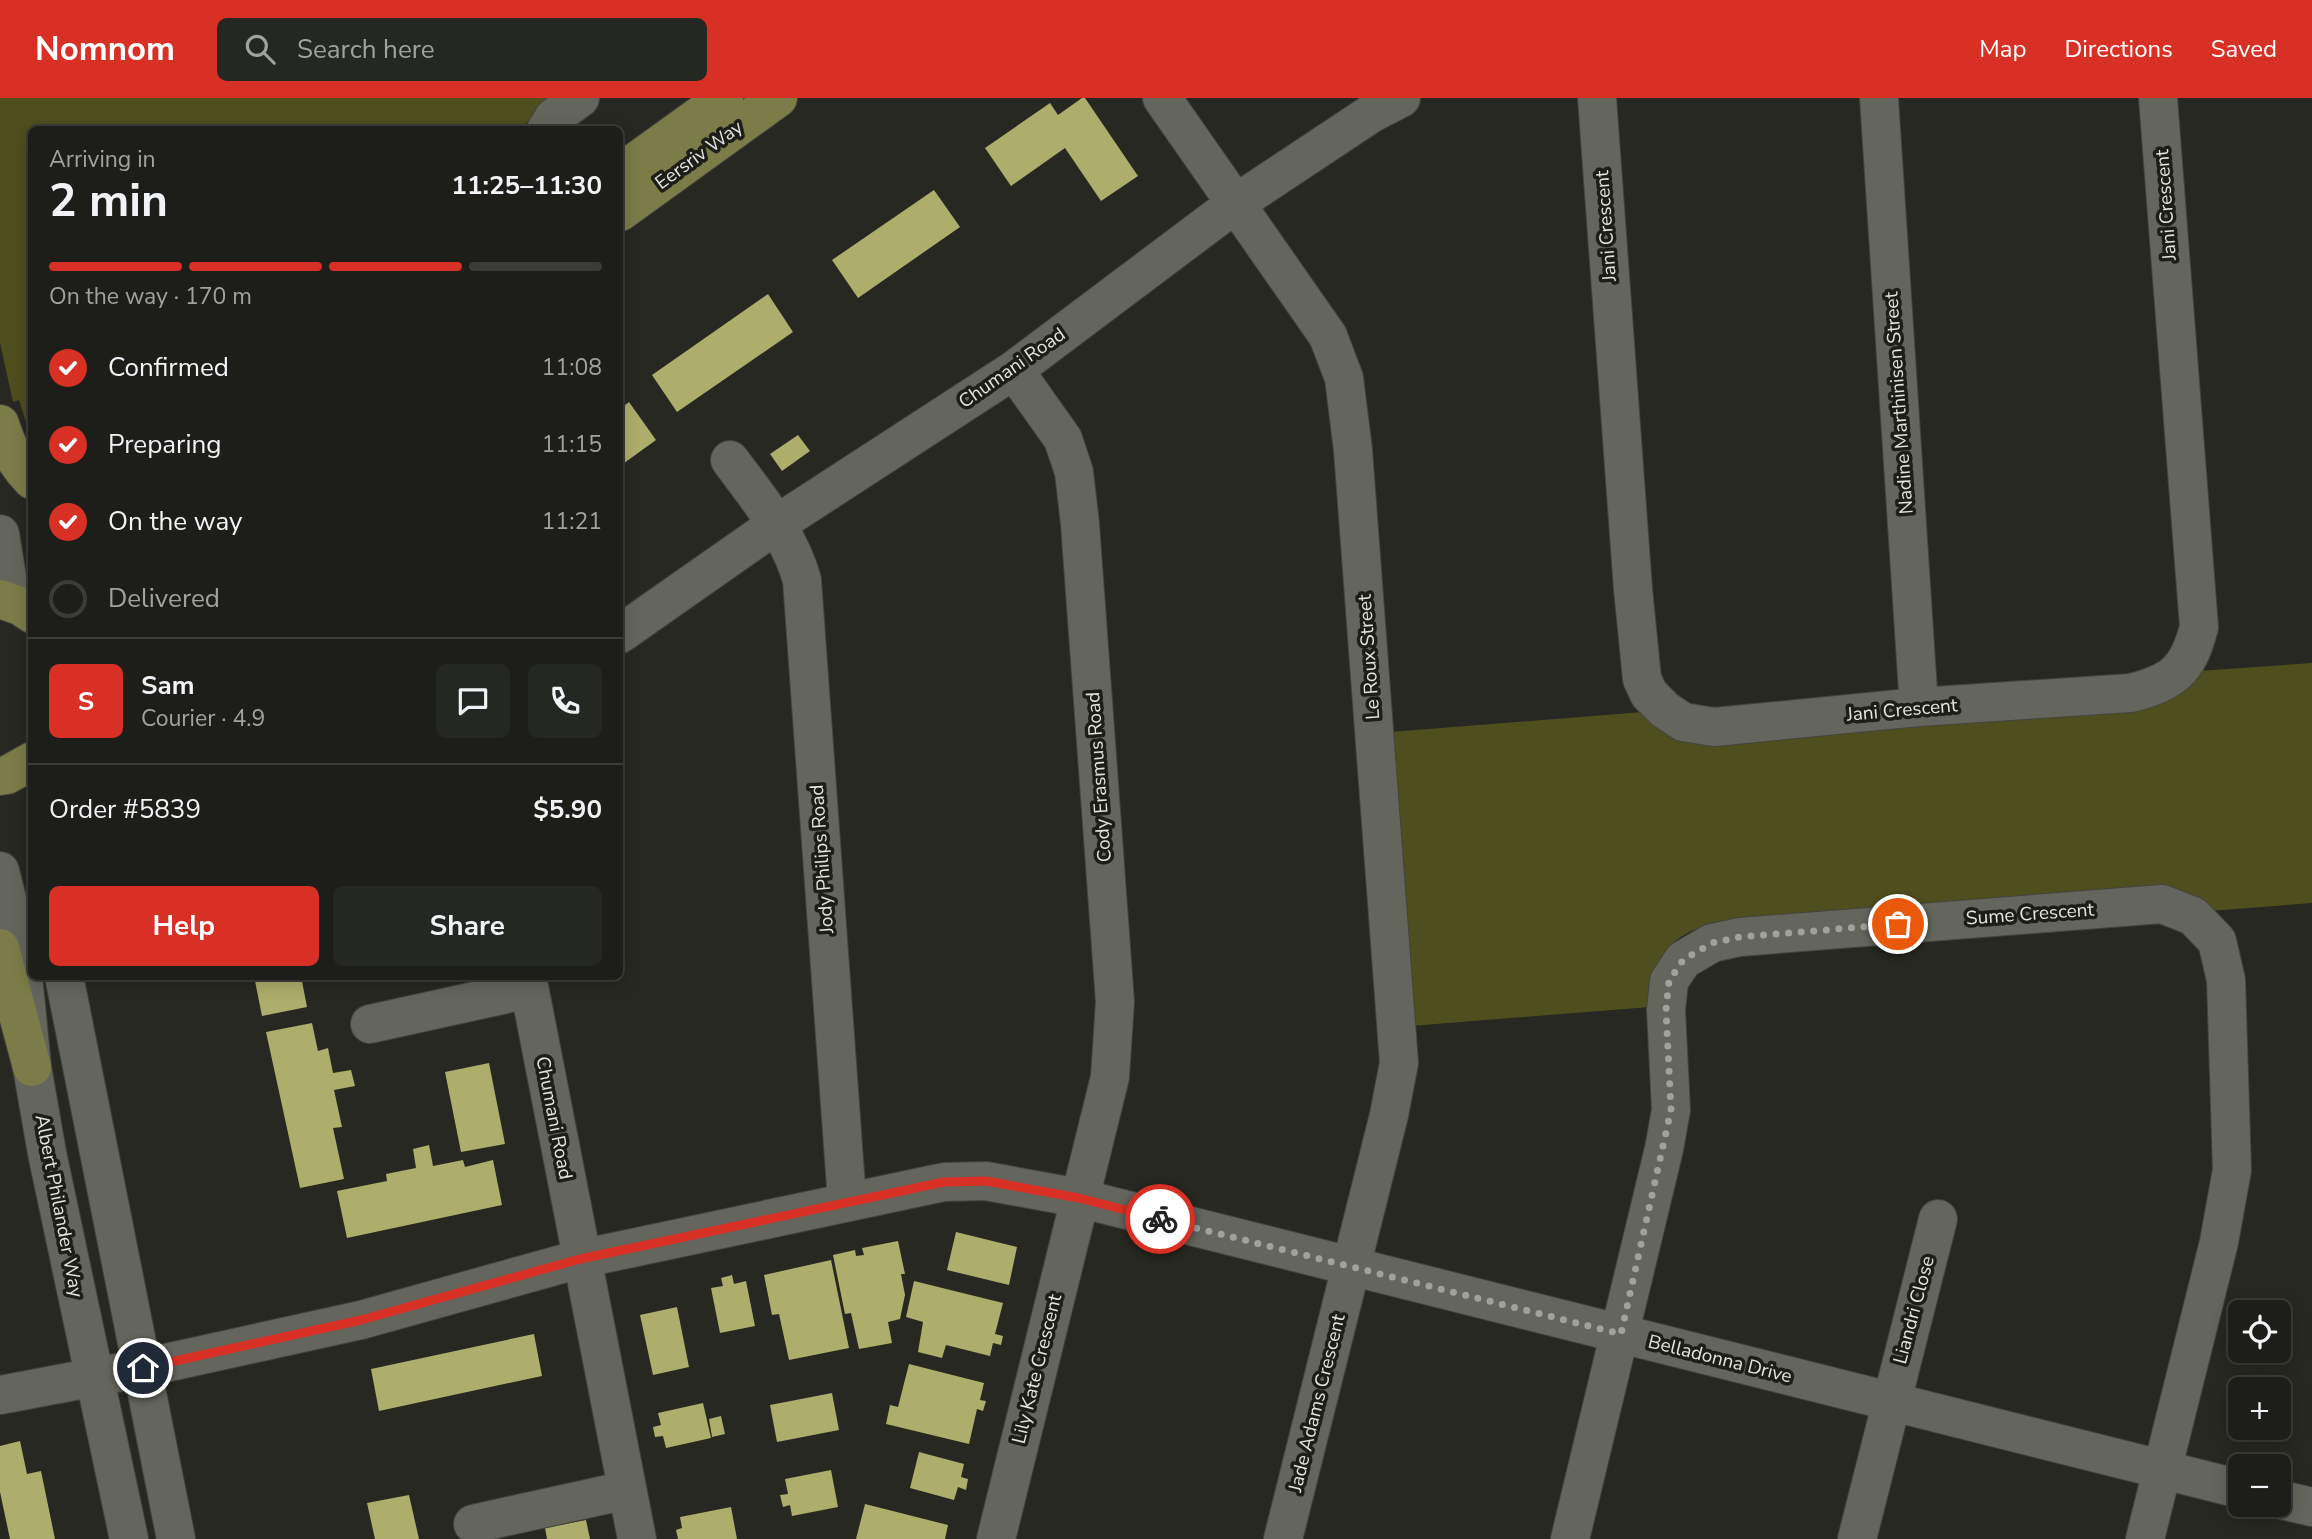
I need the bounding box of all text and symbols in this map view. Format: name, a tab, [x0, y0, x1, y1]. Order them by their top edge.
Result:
search box	[217, 18, 707, 81]
text: Nomnom	[35, 27, 175, 72]
icon: search	[241, 30, 279, 68]
text: Search here	[297, 32, 435, 67]
text: Map	[1979, 33, 2026, 65]
text: Directions	[2064, 33, 2173, 65]
text: Saved	[2211, 33, 2277, 65]
street label: Eersriv Way	[650, 114, 748, 196]
text: Arriving in	[49, 144, 156, 175]
street label: Jani Crescent	[2149, 148, 2183, 262]
text: 11:25–11:30	[451, 168, 602, 203]
text: 2 min	[49, 169, 168, 232]
street label: Jani Crescent	[1589, 169, 1623, 283]
text: On the way · 170 m	[49, 281, 252, 312]
street label: Nadine Marthinisen Street	[1878, 291, 1920, 515]
street label: Chumani Road	[953, 322, 1071, 414]
icon: check	[49, 349, 87, 387]
text: Confirmed	[108, 350, 229, 385]
text: 11:08	[542, 352, 602, 383]
icon: check	[49, 426, 87, 464]
text: Preparing	[108, 427, 221, 462]
text: 11:15	[542, 429, 602, 460]
icon: check	[49, 503, 87, 541]
text: On the way	[108, 504, 242, 539]
text: 11:21	[542, 506, 602, 537]
text: Delivered	[108, 581, 220, 616]
street label: Le Roux Street	[1352, 593, 1386, 721]
button: chat	[436, 664, 510, 738]
button: phone	[528, 664, 602, 738]
text: Sam	[141, 668, 194, 703]
text: S	[78, 684, 94, 719]
street label: Cody Erasmus Road	[1080, 691, 1118, 863]
street label: Jani Crescent	[1844, 692, 1959, 728]
text: Courier · 4.9	[141, 703, 265, 734]
street label: Jody Philips Road	[804, 784, 840, 935]
text: Order #5839	[49, 792, 201, 827]
text: $5.90	[533, 792, 602, 827]
button: Help	[49, 886, 319, 966]
button: Share	[333, 886, 602, 966]
pin	[1868, 894, 1928, 954]
street label: Sume Crescent	[1965, 897, 2095, 931]
icon: bag	[1879, 905, 1917, 943]
street label: Chumani Road	[529, 1054, 579, 1182]
street label: Albert Philander Way	[29, 1112, 90, 1300]
courier	[1125, 1184, 1195, 1254]
icon: bike	[1141, 1200, 1179, 1238]
street label: Liandri Close	[1887, 1253, 1941, 1367]
street label: Lily Kate Crescent	[1006, 1291, 1068, 1446]
map controls	[2228, 1300, 2291, 1517]
button: locate	[2228, 1300, 2291, 1363]
street label: Jade Adams Crescent	[1282, 1311, 1352, 1496]
street label: Belladonna Drive	[1645, 1329, 1795, 1389]
pin	[113, 1338, 173, 1398]
icon: home	[124, 1349, 162, 1387]
button: +	[2228, 1377, 2291, 1440]
button: −	[2228, 1454, 2291, 1517]

